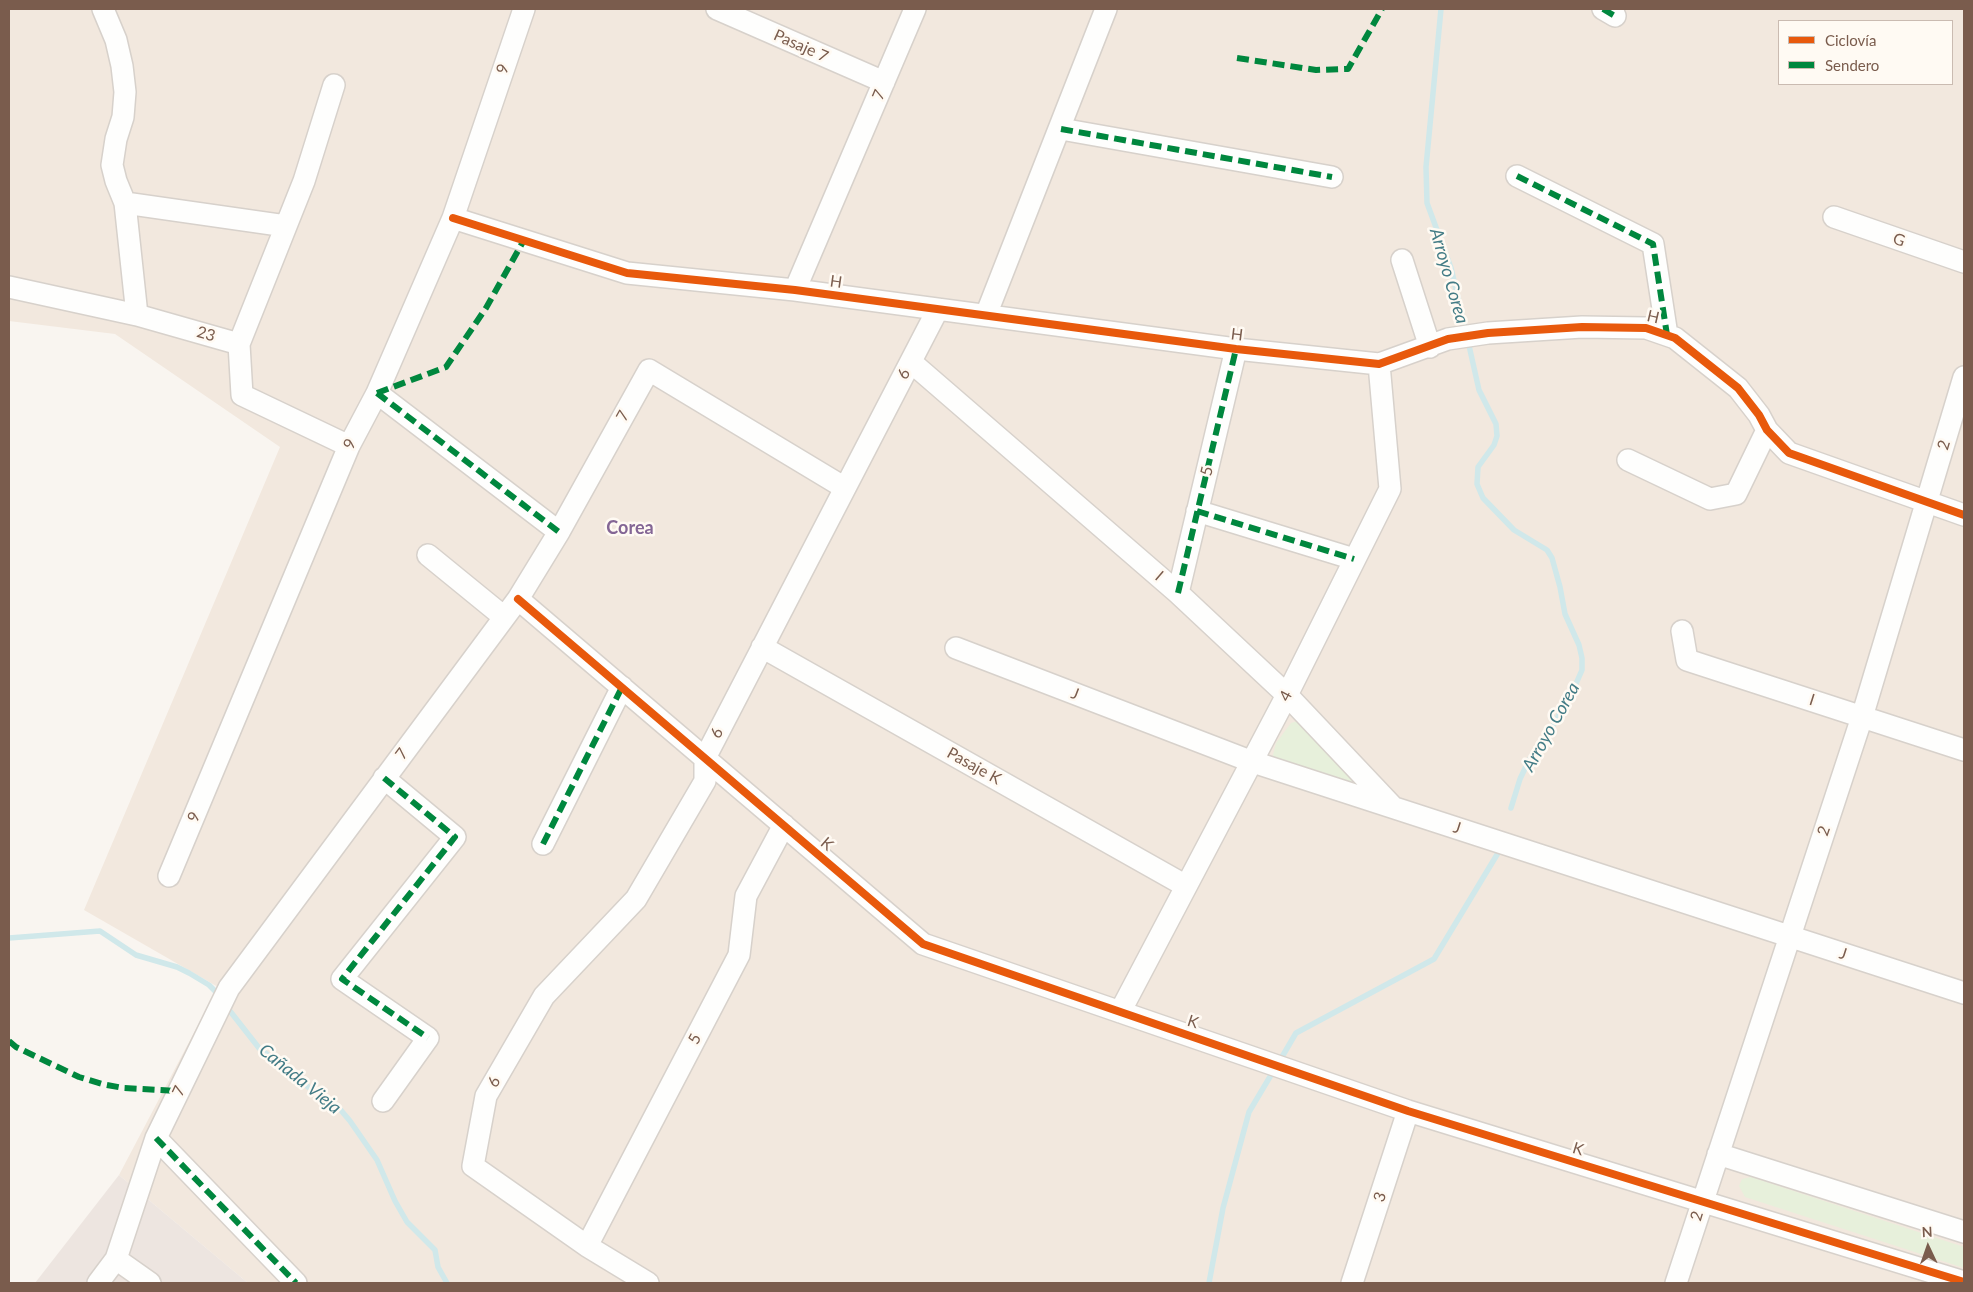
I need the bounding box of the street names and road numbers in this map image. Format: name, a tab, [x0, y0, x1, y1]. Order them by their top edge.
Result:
street label: Pasaje 7	[771, 25, 831, 67]
street label: 9	[492, 61, 514, 77]
street label: 7	[868, 87, 890, 103]
street label: G	[1890, 229, 1908, 251]
street label: H	[829, 272, 843, 292]
street label: H	[1645, 306, 1661, 328]
street label: 23	[194, 322, 218, 346]
street label: H	[1230, 325, 1244, 345]
street label: 6	[893, 365, 915, 383]
street label: 7	[612, 407, 634, 425]
street label: 9	[339, 436, 361, 452]
street label: 2	[1933, 438, 1955, 452]
street label: 5	[1197, 464, 1217, 478]
street label: I	[1151, 567, 1167, 585]
street label: J	[1068, 684, 1082, 704]
street label: 4	[1275, 687, 1297, 705]
street label: I	[1807, 690, 1817, 710]
street label: 6	[706, 724, 728, 742]
street label: Pasaje K	[943, 743, 1005, 789]
street label: 7	[392, 745, 412, 763]
street label: 9	[183, 809, 205, 825]
street label: J	[1451, 818, 1463, 838]
street label: 2	[1813, 823, 1835, 839]
street label: K	[817, 833, 837, 855]
street label: J	[1837, 944, 1849, 964]
street label: K	[1185, 1011, 1201, 1033]
street label: 5	[684, 1030, 706, 1048]
street label: 6	[483, 1073, 505, 1091]
street label: 7	[168, 1083, 190, 1099]
street label: K	[1570, 1138, 1586, 1160]
street label: 3	[1369, 1190, 1391, 1204]
street label: 2	[1686, 1209, 1708, 1223]

